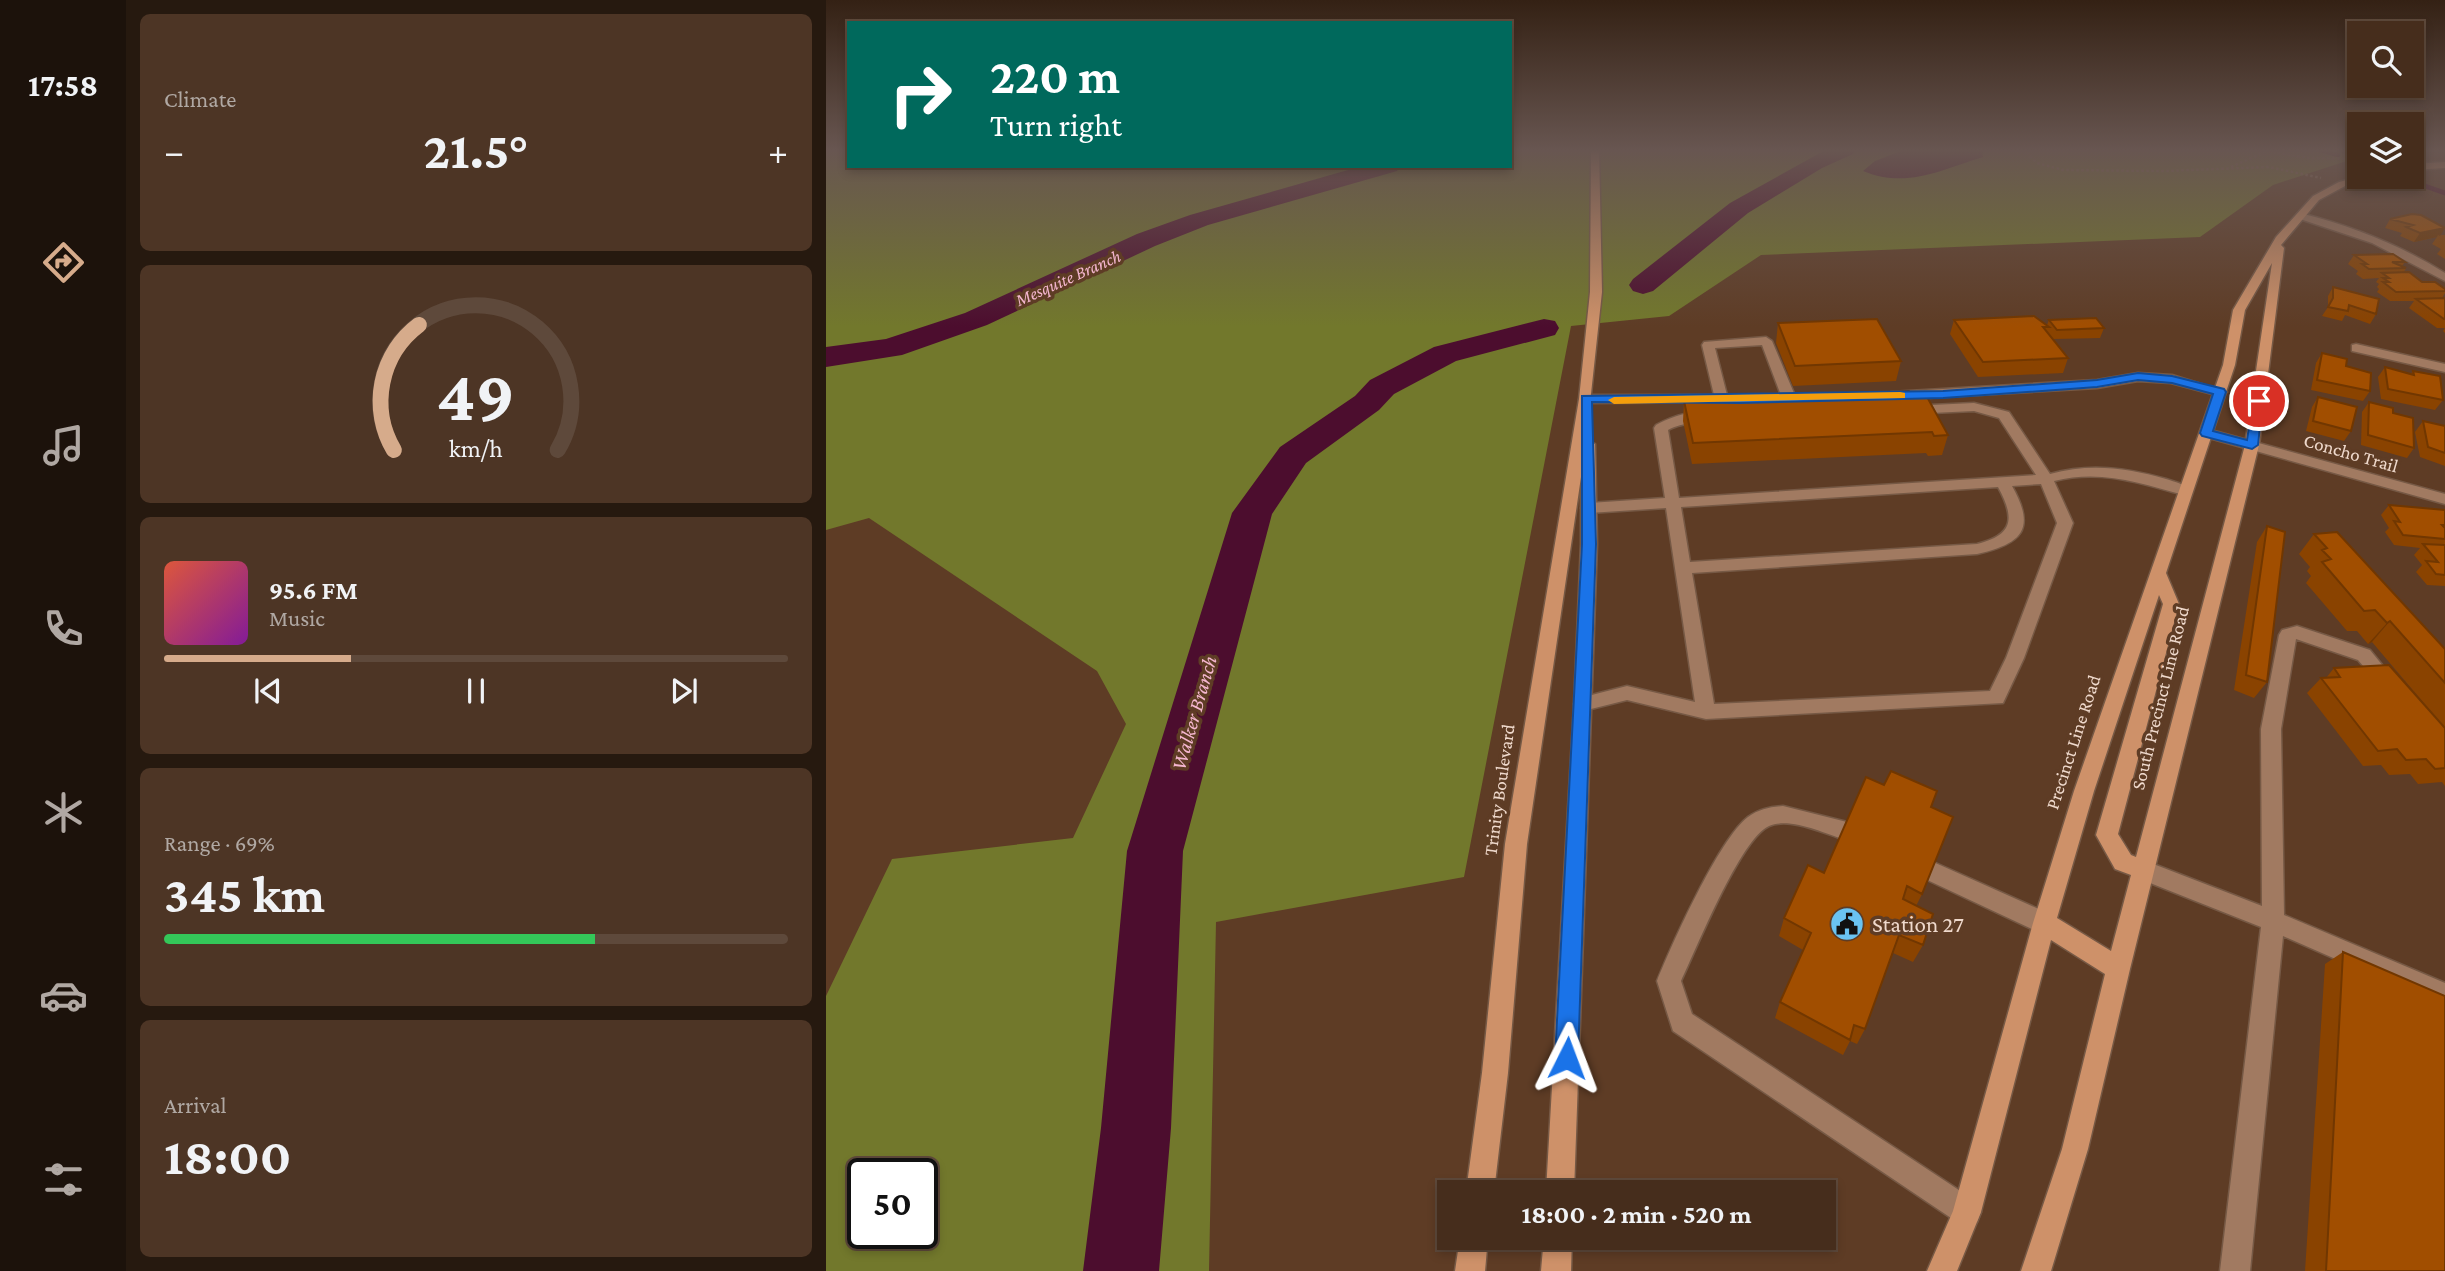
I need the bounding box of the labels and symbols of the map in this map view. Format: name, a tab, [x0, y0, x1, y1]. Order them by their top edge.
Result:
water label: Mesquite Branch	[1011, 246, 1124, 311]
pin	[2229, 371, 2289, 431]
street label: Concho Trail	[2301, 430, 2401, 476]
street label: South Precinct Line Road	[2127, 604, 2193, 792]
water label: Walker Branch	[1166, 653, 1222, 773]
street label: Precinct Line Road	[2041, 672, 2105, 812]
street label: Trinity Boulevard	[1479, 723, 1519, 857]
public building icon: Station 27	[1828, 905, 1866, 943]
place label: Station 27	[1872, 911, 1964, 937]
position arrow	[1530, 1021, 1604, 1095]
speed limit sign: 50	[847, 1158, 938, 1249]

